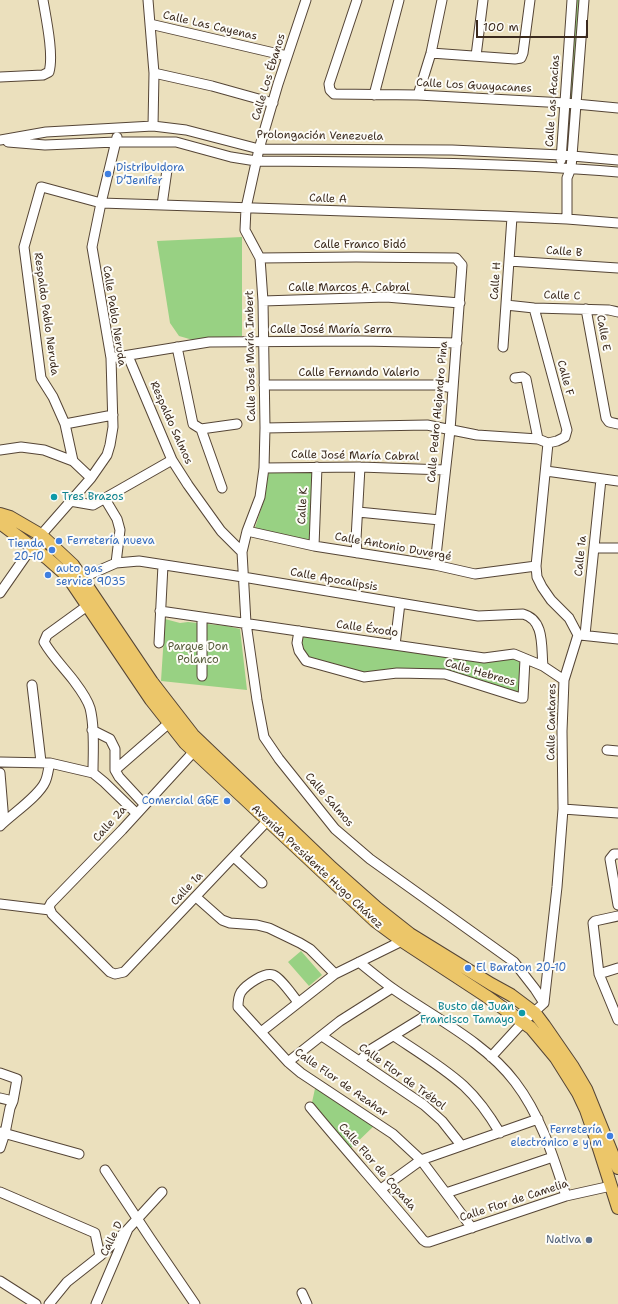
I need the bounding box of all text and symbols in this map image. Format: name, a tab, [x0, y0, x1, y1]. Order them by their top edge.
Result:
street label: Calle Las Cayenas	[162, 9, 258, 43]
scale bar	[478, 12, 590, 38]
text: 100 m	[483, 19, 519, 35]
street label: Calle Los Ébanos	[250, 32, 288, 122]
street label: Calle Las Acacias	[543, 54, 563, 148]
street label: Calle Los Guayacanes	[416, 76, 532, 96]
street label: Prolongación Venezuela	[256, 128, 384, 144]
place label: Distribuidora D’Jenifer	[116, 161, 184, 187]
marker: Distribuidora D’Jenifer	[103, 169, 113, 179]
street label: Calle A	[309, 192, 347, 206]
street label: Calle Franco Bidó	[314, 238, 406, 252]
street label: Calle B	[545, 244, 583, 260]
street label: Respaldo Pablo Neruda	[31, 252, 61, 376]
street label: Calle H	[488, 262, 504, 300]
street label: Calle Pablo Neruda	[100, 265, 128, 367]
street label: Calle Marcos A. Cabral	[288, 281, 410, 295]
street label: Calle C	[543, 289, 581, 303]
street label: Calle José María Imbert	[243, 290, 259, 422]
street label: Calle E	[593, 314, 613, 352]
street label: Calle José María Serra	[270, 323, 392, 337]
street label: Calle Pedro Alejandro Pina	[425, 341, 451, 483]
street label: Calle F	[554, 359, 576, 397]
street label: Calle Fernando Valerio	[299, 366, 419, 380]
street label: Respaldo Salmos	[147, 379, 195, 467]
street label: Calle José María Cabral	[291, 448, 419, 464]
street label: Calle K	[295, 487, 311, 525]
place label: Tres Brazos	[62, 490, 124, 504]
marker: Tres Brazos	[49, 492, 59, 502]
street label: Calle Antonio Duvergé	[334, 530, 452, 564]
place label: Ferretería nueva	[67, 534, 155, 548]
street label: Calle 1a	[572, 535, 590, 577]
marker: Ferretería nueva	[54, 536, 64, 546]
place label: Tienda 20-10	[8, 537, 44, 563]
marker: Tienda 20-10	[47, 545, 57, 555]
place label: auto gas service 9035	[56, 562, 125, 588]
street label: Calle Apocalipsis	[289, 566, 379, 594]
marker: auto gas service 9035	[43, 570, 53, 580]
street label: Calle Éxodo	[335, 618, 399, 640]
park label: Parque Don Polanco	[168, 640, 228, 666]
street label: Calle Hebreos	[443, 657, 517, 689]
street label: Calle Cantares	[545, 683, 559, 761]
street label: Calle Salmos	[302, 770, 356, 830]
place label: Comercial G&E	[142, 794, 219, 808]
marker: Comercial G&E	[222, 796, 232, 806]
street label: Avenida Presidente Hugo Chávez	[248, 802, 386, 932]
street label: Calle 2a	[90, 803, 130, 845]
street label: Calle 1a	[168, 870, 206, 908]
place label: El Baraton 20-10	[476, 961, 566, 975]
marker: El Baraton 20-10	[463, 963, 473, 973]
place label: Busto de Juan Francisco Tamayo	[420, 1000, 514, 1026]
marker: Busto de Juan Francisco Tamayo	[517, 1008, 527, 1018]
street label: Calle Flor de Trébol	[356, 1041, 448, 1113]
street label: Calle Flor de Azahar	[292, 1046, 390, 1120]
street label: Calle Flor de Copada	[336, 1121, 418, 1213]
place label: Ferretería electrónico e y m	[511, 1123, 602, 1149]
marker: Ferretería electrónico e y m	[605, 1131, 615, 1141]
street label: Calle Flor de Camelia	[458, 1177, 570, 1225]
street label: Calle D	[98, 1219, 126, 1259]
place label: Nativa	[546, 1233, 581, 1247]
marker: Nativa	[584, 1235, 594, 1245]

